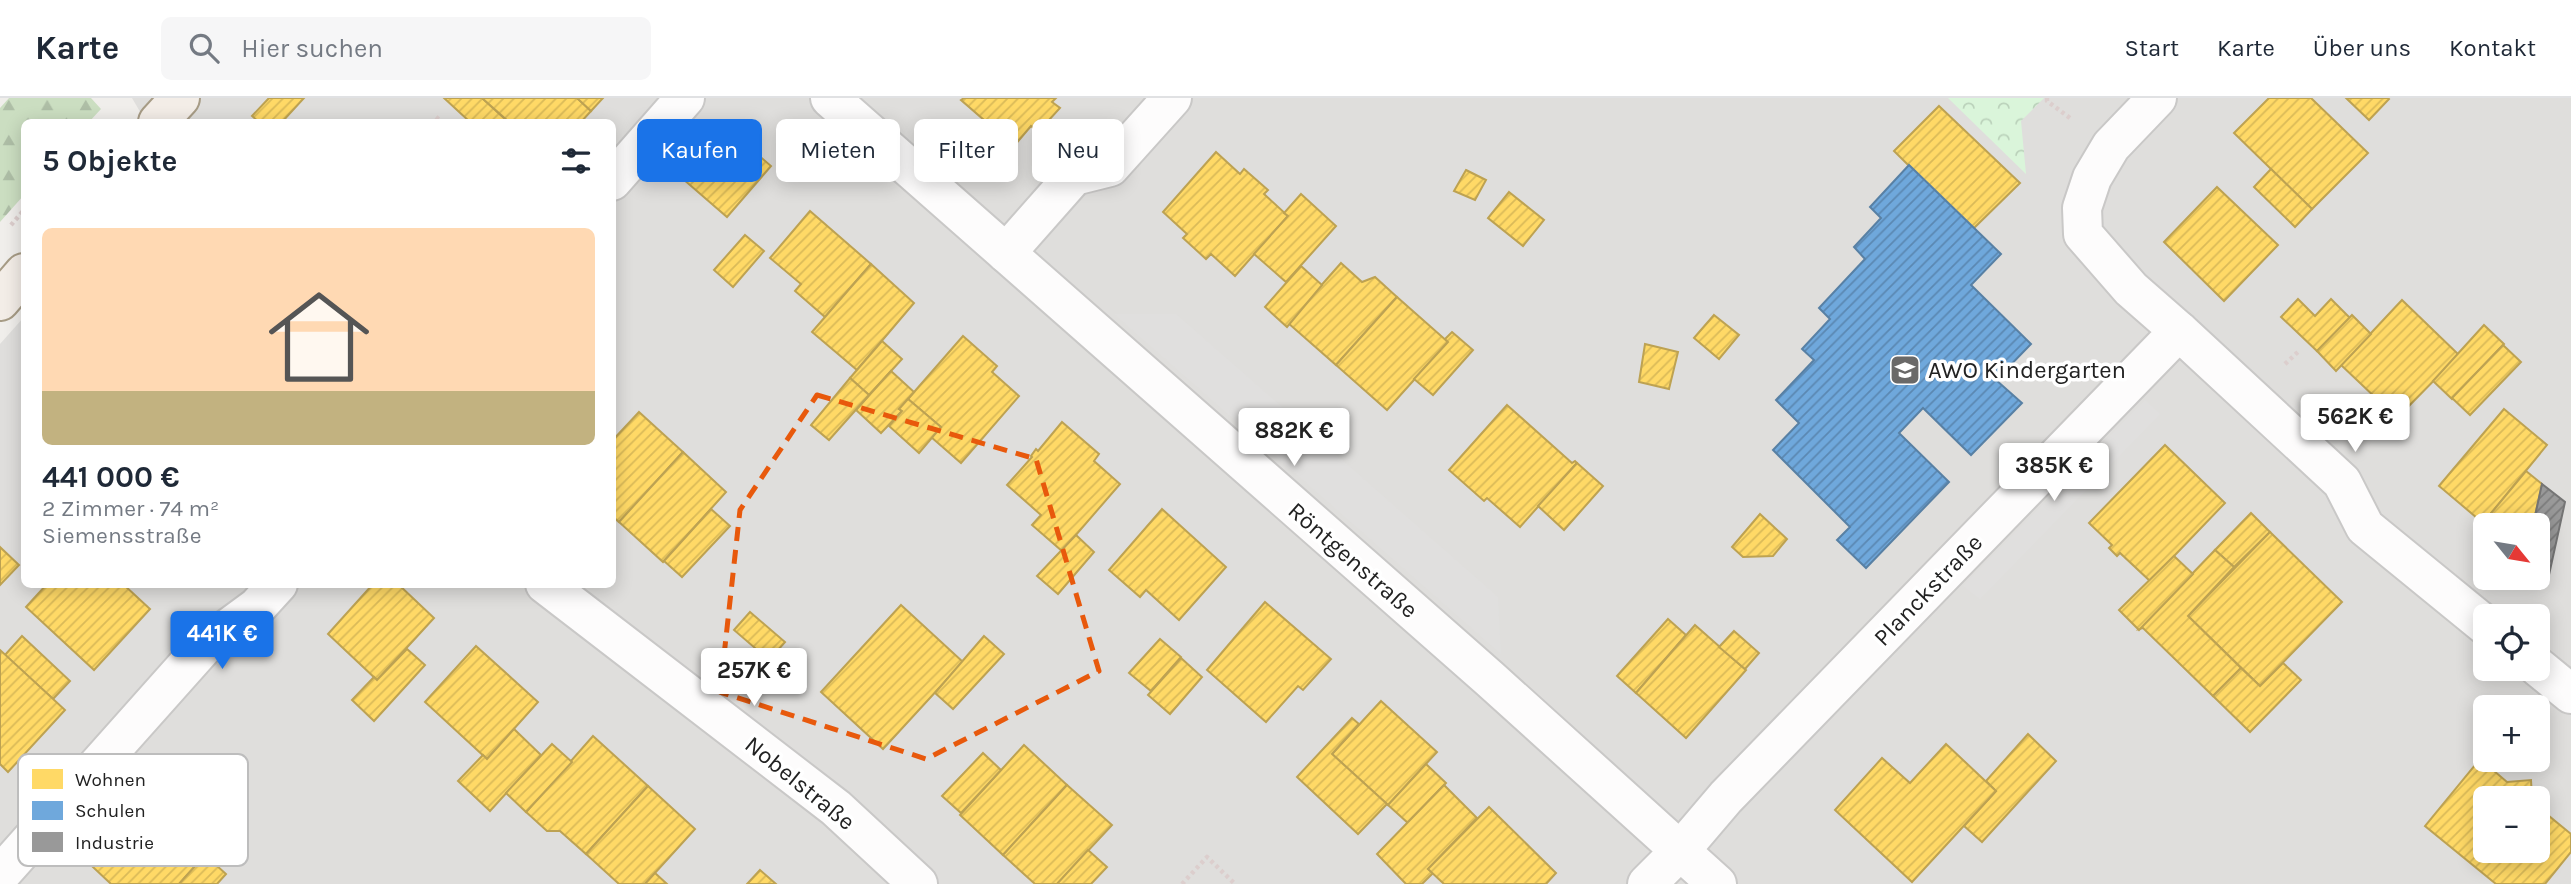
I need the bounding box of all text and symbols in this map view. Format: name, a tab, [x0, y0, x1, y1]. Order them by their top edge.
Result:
search box	[161, 17, 651, 80]
text: Karte	[35, 29, 119, 67]
icon: search	[185, 29, 223, 67]
text: Hier suchen	[241, 33, 383, 64]
text: Start	[2125, 34, 2179, 62]
text: Karte	[2217, 34, 2275, 62]
text: Über uns	[2313, 34, 2411, 62]
text: Kontakt	[2449, 34, 2536, 62]
chip: Kaufen	[637, 119, 762, 182]
chip: Mieten	[776, 119, 900, 182]
chip: Filter	[914, 119, 1018, 182]
chip: Neu	[1032, 119, 1124, 182]
icon: filters	[557, 142, 595, 180]
text: 5 Objekte	[42, 143, 177, 179]
icon: home	[256, 274, 382, 400]
school or university icon: AWO Kindergarten	[1888, 353, 1922, 387]
place label: AWO Kindergarten	[1928, 356, 2126, 384]
pin: 562K €	[2298, 394, 2412, 454]
text: 562K €	[2317, 403, 2393, 430]
pin: 882K €	[1237, 408, 1351, 468]
text: 882K €	[1254, 417, 1334, 444]
pin: 385K €	[1997, 444, 2111, 503]
text: 385K €	[2015, 452, 2093, 479]
text: 441 000 €	[42, 459, 180, 495]
text: 2 Zimmer · 74 m²	[42, 495, 219, 522]
street label: Röntgenstraße	[1283, 496, 1423, 624]
north arrow	[2473, 513, 2550, 590]
map controls	[2473, 513, 2550, 863]
text: Siemensstraße	[42, 522, 202, 549]
street label: Planckstraße	[1868, 528, 1988, 652]
button: locate	[2473, 604, 2550, 681]
pin: 441K €	[165, 612, 279, 671]
text: 441K €	[186, 620, 258, 647]
pin: 257K €	[697, 648, 811, 708]
text: 257K €	[717, 657, 791, 684]
button: +	[2473, 695, 2550, 772]
street label: Nobelstraße	[739, 730, 861, 836]
legend	[18, 754, 248, 866]
text: Wohnen	[75, 769, 146, 791]
button: −	[2473, 786, 2550, 863]
text: Schulen	[75, 800, 146, 822]
text: Industrie	[75, 832, 154, 854]

